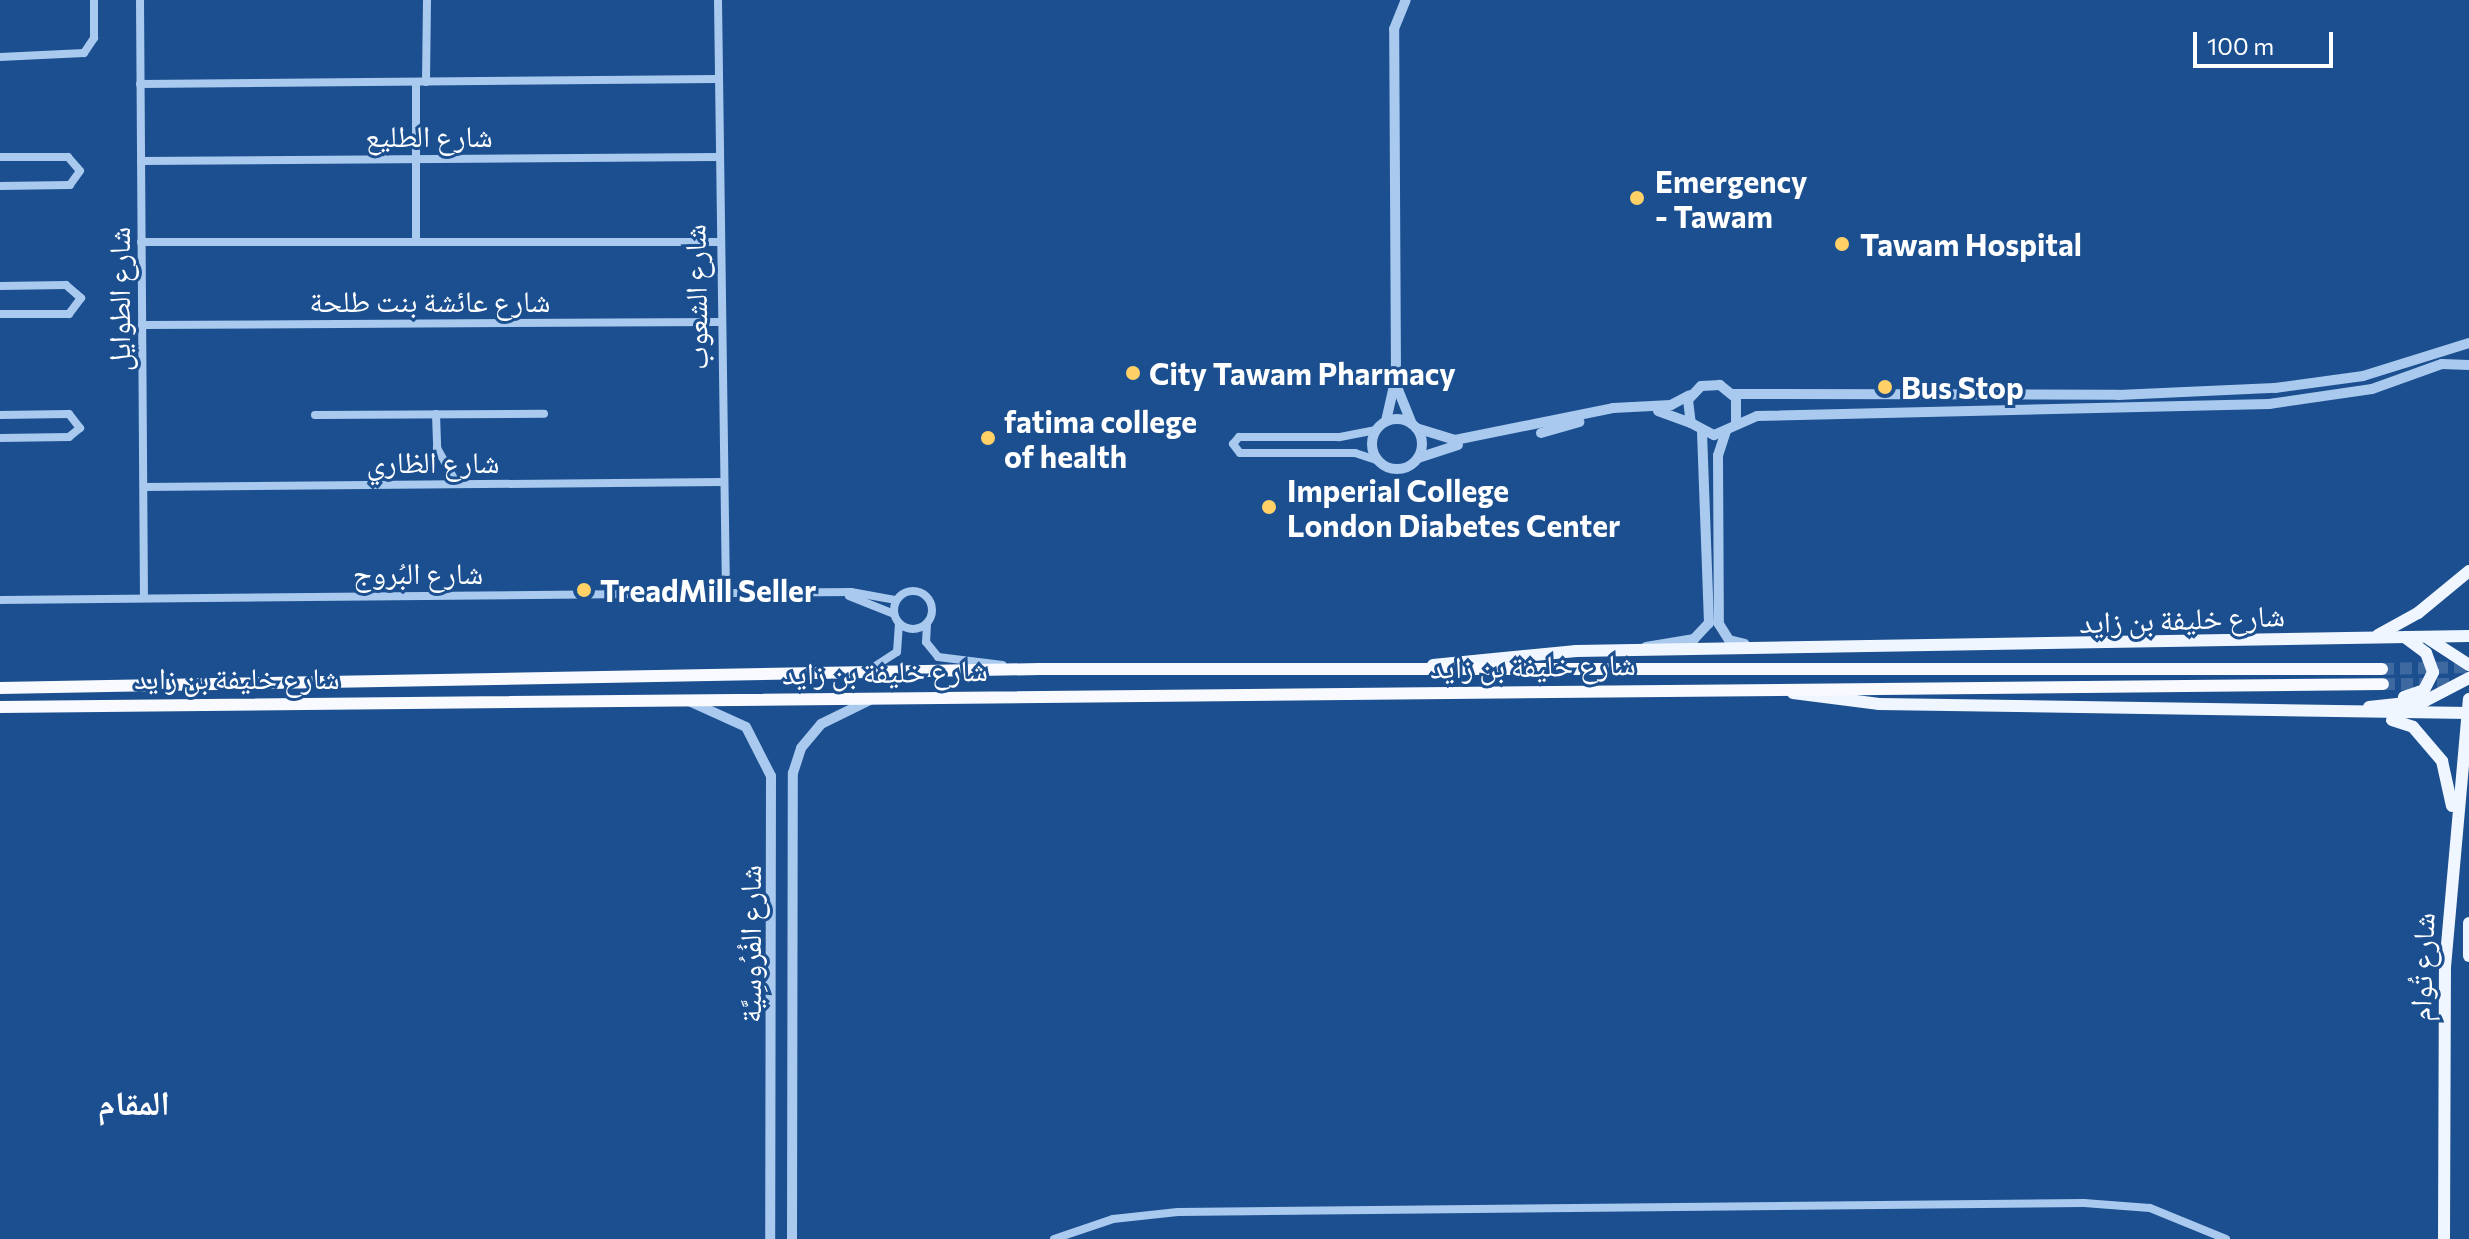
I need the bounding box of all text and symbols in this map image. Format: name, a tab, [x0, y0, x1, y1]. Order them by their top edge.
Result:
scale bar	[2197, 16, 2337, 66]
text: 100 m	[2207, 31, 2274, 60]
street label: شارع الطليع	[365, 117, 493, 153]
place label: Emergency - Tawam	[1655, 163, 1808, 234]
marker: Emergency - Tawam	[1626, 187, 1648, 209]
street label: شارع الشعوب	[676, 224, 714, 370]
place label: Tawam Hospital	[1860, 226, 2082, 262]
street label: شارع الطوايل	[100, 227, 136, 371]
marker: Tawam Hospital	[1831, 233, 1853, 255]
street label: شارع عائشة بنت طلحة	[310, 282, 550, 318]
place label: City Tawam Pharmacy	[1149, 355, 1456, 391]
marker: City Tawam Pharmacy	[1124, 364, 1142, 382]
place label: Bus Stop	[1901, 369, 2024, 405]
marker: Bus Stop	[1876, 378, 1894, 396]
place label: fatima college of health	[1004, 403, 1197, 474]
marker: fatima college of health	[979, 429, 997, 447]
street label: شارع الظاري	[367, 443, 499, 479]
place label: Imperial College London Diabetes Center	[1287, 472, 1620, 542]
marker: Imperial College London Diabetes Center	[1258, 496, 1280, 518]
street label: شارع البُروج	[353, 554, 483, 590]
place label: TreadMill Seller	[600, 572, 816, 608]
marker: TreadMill Seller	[575, 581, 593, 599]
street label: شارع خليفة بن زايد	[2079, 596, 2285, 640]
street label: شارع خليفة بن زايد	[1430, 645, 1636, 685]
street label: شارع خليفة بن زايد	[782, 651, 988, 691]
street label: شارع خليفة بن زايد	[134, 659, 340, 695]
street label: شارع الفُرُوسِيَّة	[731, 865, 767, 1023]
street label: شارع تُوام	[2401, 912, 2441, 1022]
district label: المقام	[98, 1082, 170, 1122]

